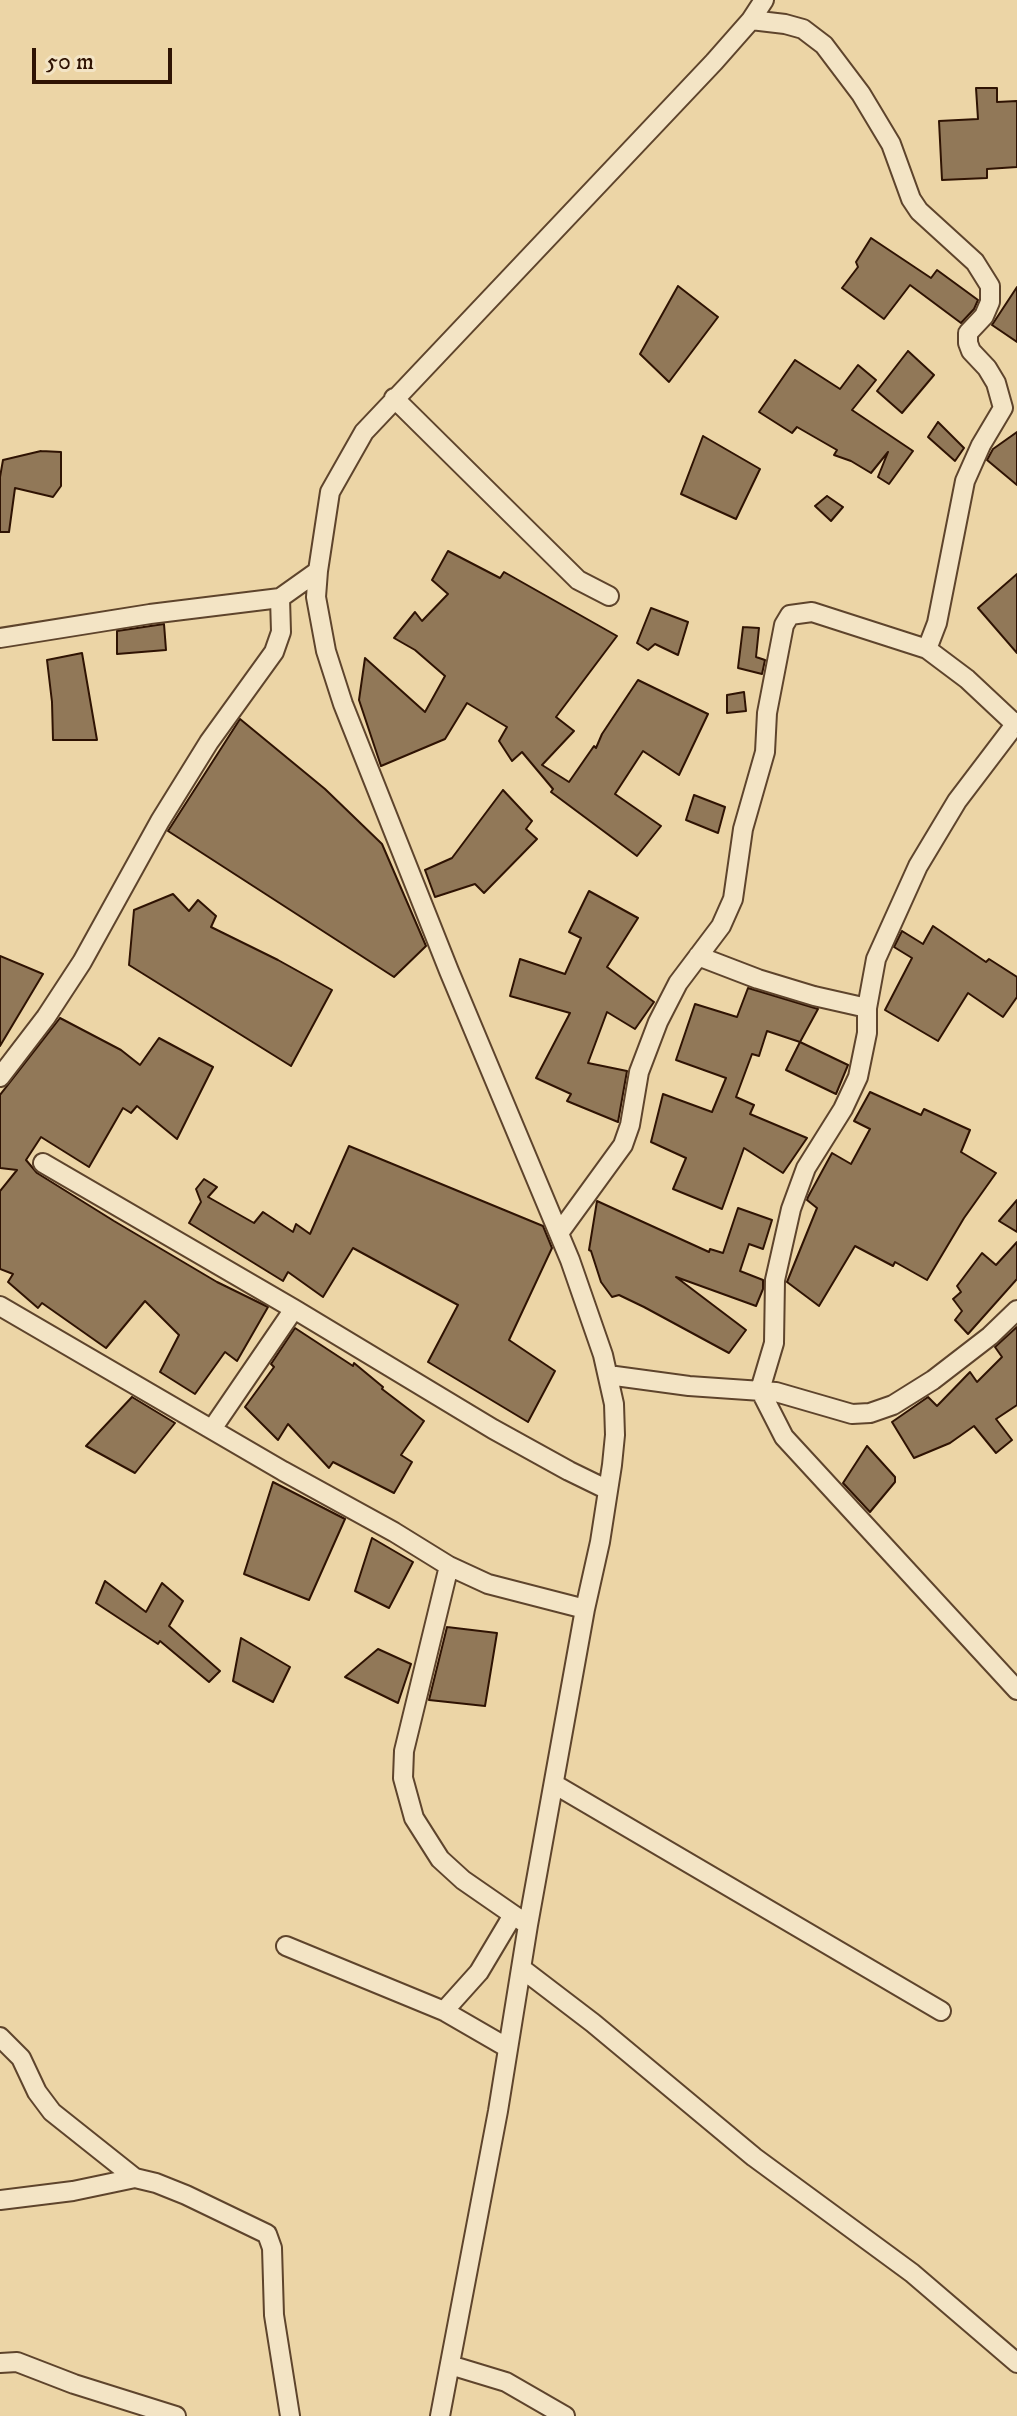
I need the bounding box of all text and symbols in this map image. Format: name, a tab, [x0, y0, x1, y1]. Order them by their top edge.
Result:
scale bar	[36, 32, 176, 82]
text: 50 m	[46, 47, 94, 77]

